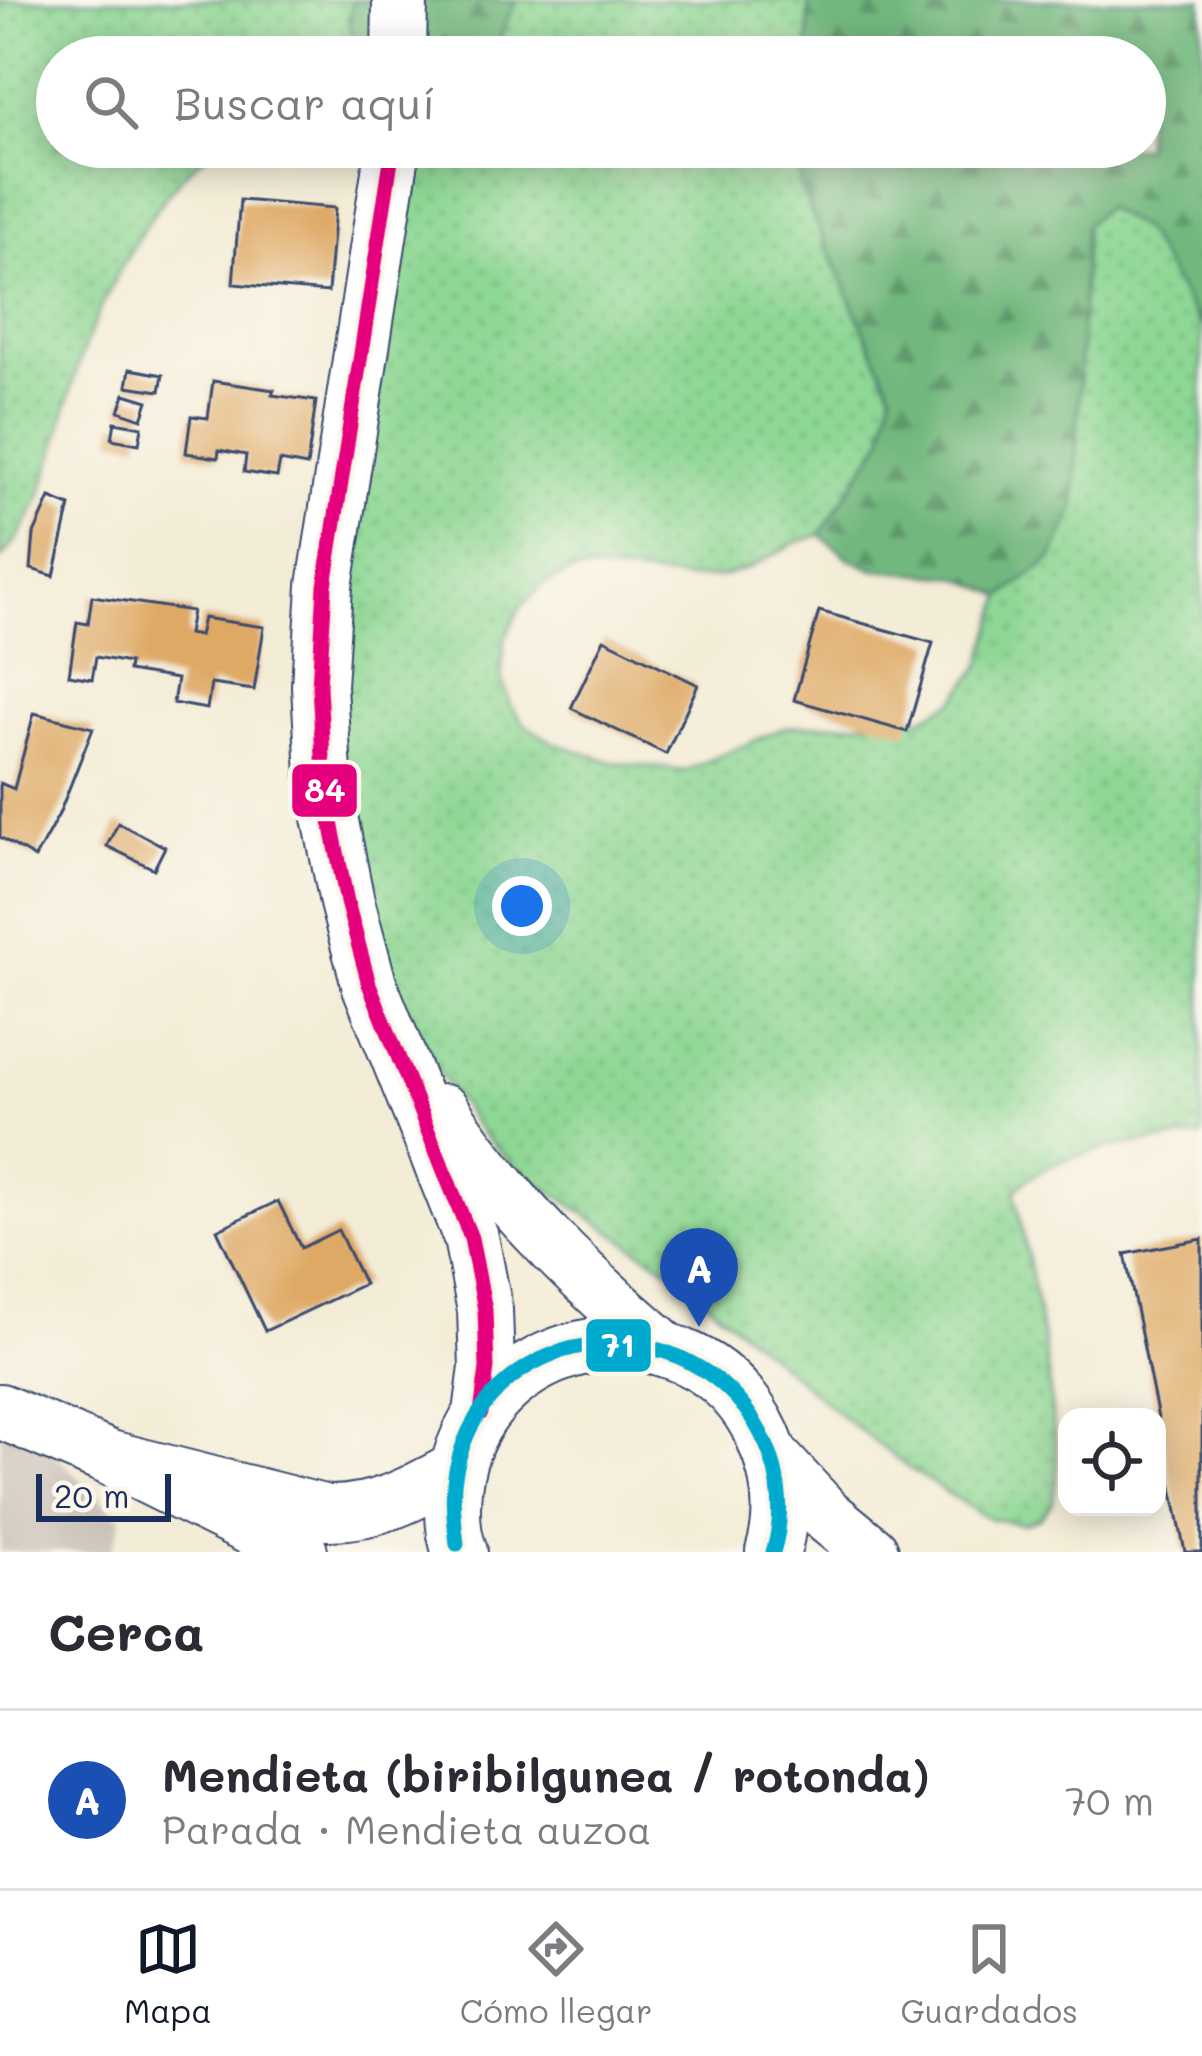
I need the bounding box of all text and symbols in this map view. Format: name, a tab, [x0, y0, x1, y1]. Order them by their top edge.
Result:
search box	[36, 36, 1166, 168]
icon: search	[78, 69, 144, 135]
text: Buscar aquí	[174, 73, 436, 131]
line badge: 84	[290, 762, 359, 819]
text: 84	[304, 767, 346, 810]
your location	[492, 876, 552, 936]
pin: A	[660, 1228, 738, 1327]
line badge: 71	[584, 1317, 653, 1374]
text: 71	[602, 1322, 635, 1365]
map controls	[1058, 1408, 1166, 1516]
button: locate	[1058, 1408, 1166, 1516]
scale bar	[36, 1468, 171, 1521]
text: 20 m	[54, 1473, 130, 1516]
text: Cerca	[48, 1597, 205, 1664]
text: Mendieta (biribilgunea / rotonda)	[162, 1745, 929, 1803]
text: A	[73, 1774, 101, 1825]
text: 70 m	[1065, 1774, 1154, 1825]
text: Parada · Mendieta auzoa	[162, 1803, 651, 1854]
tab: Mapa	[124, 1916, 212, 2031]
tab: Cómo llegar	[460, 1916, 652, 2031]
tab: Guardados	[900, 1916, 1078, 2031]

